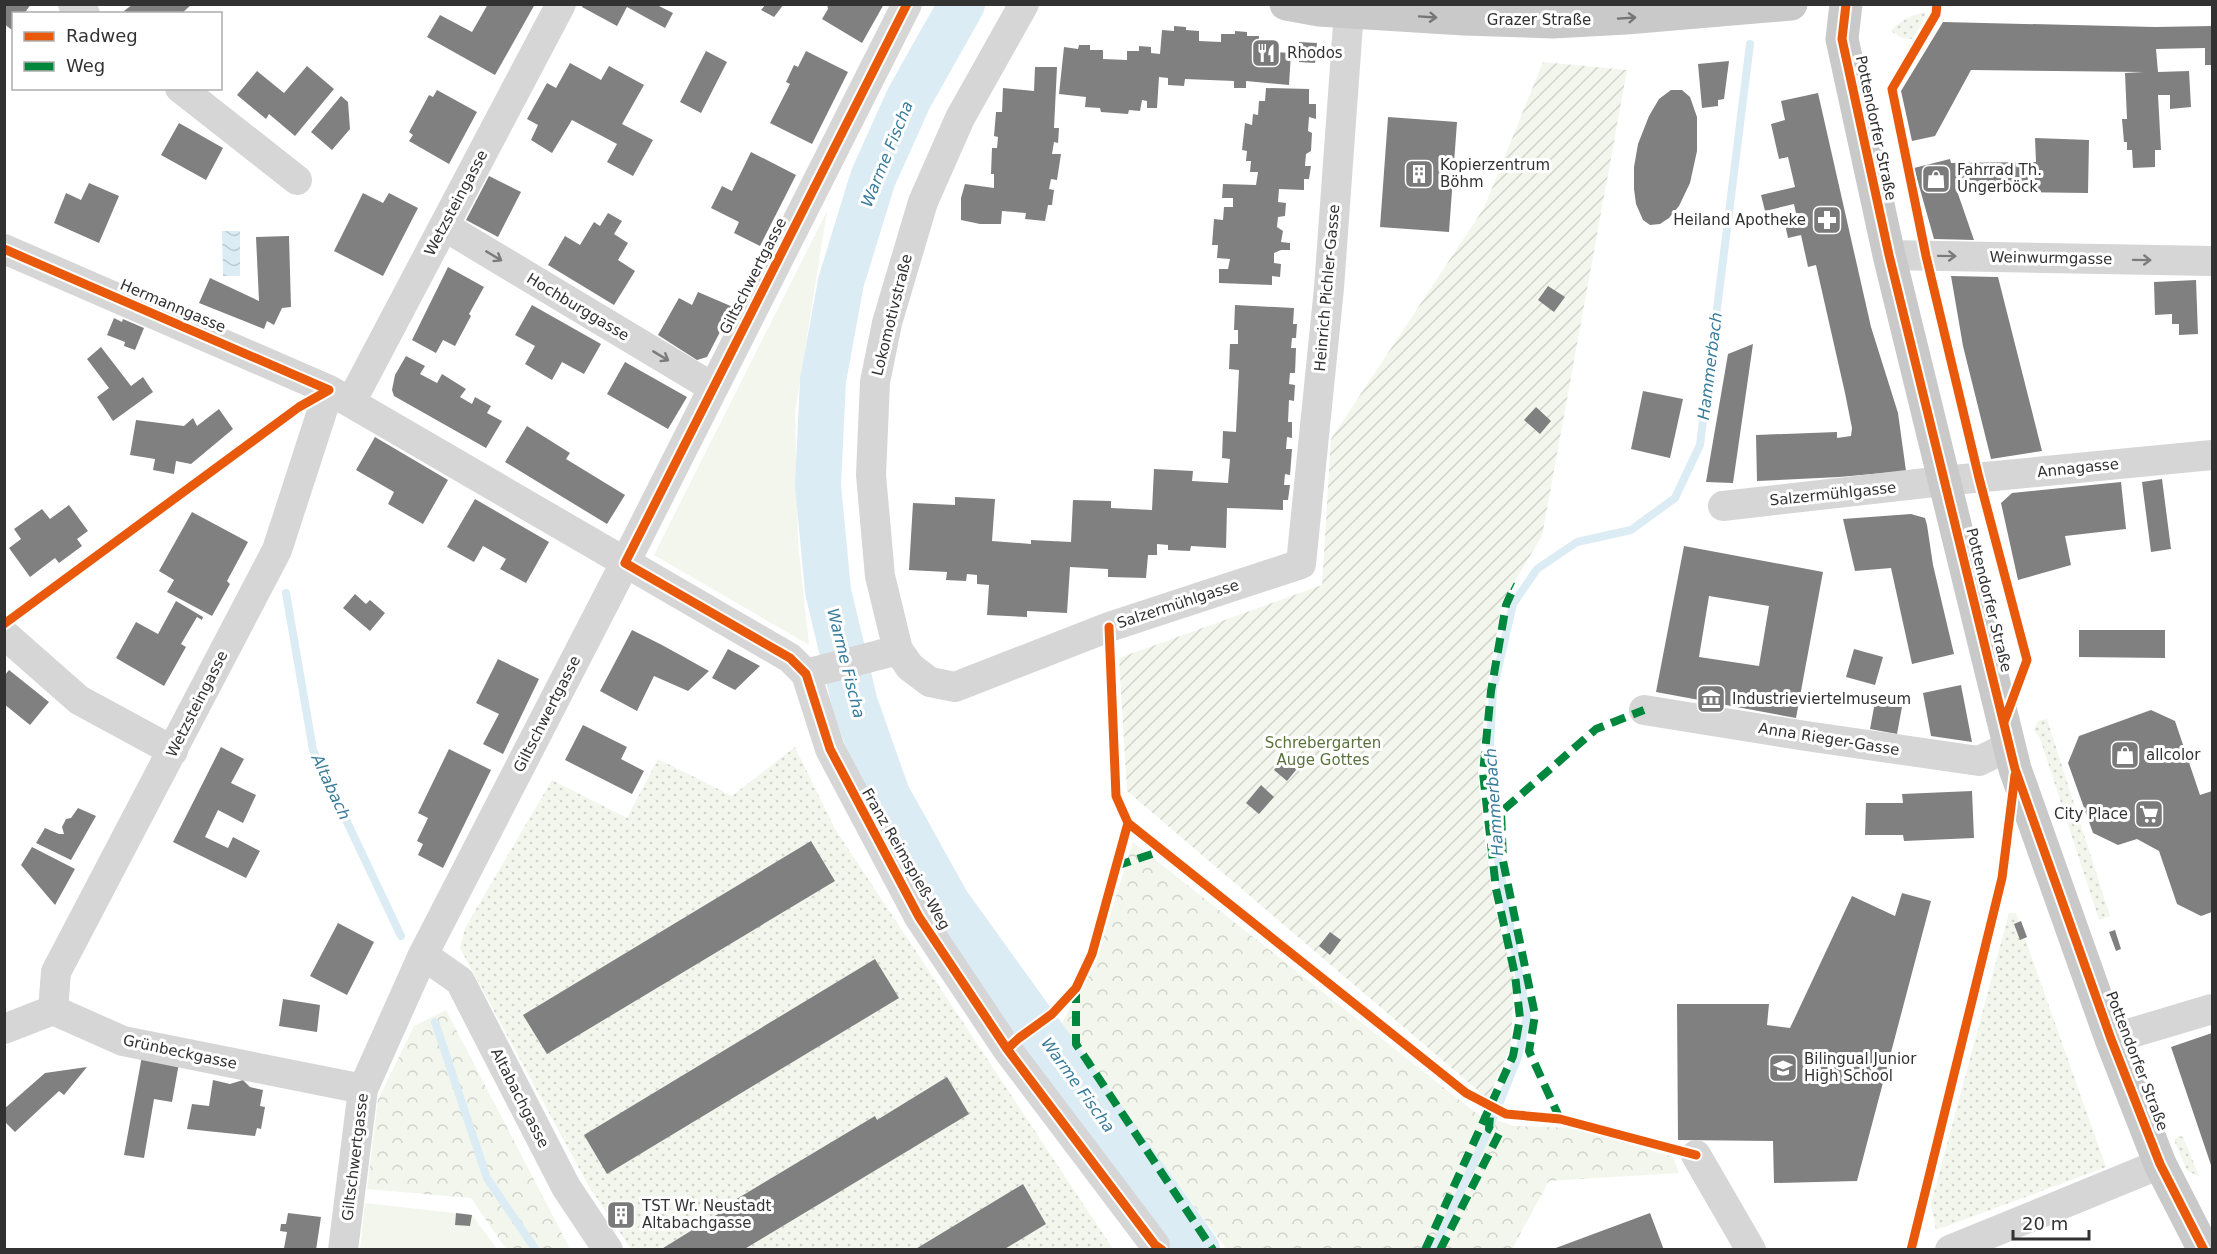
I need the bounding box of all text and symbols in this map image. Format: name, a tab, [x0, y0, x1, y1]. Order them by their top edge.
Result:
street label: Grazer Straße	[1487, 11, 1591, 29]
legend	[12, 12, 222, 90]
one-way arrow	[1417, 12, 1437, 23]
one-way arrow	[1617, 12, 1637, 23]
text: Radweg	[66, 25, 138, 46]
restaurant icon: Rhodos	[1250, 37, 1282, 69]
place label: Rhodos	[1287, 44, 1343, 62]
street label: Pottendorfer Straße	[1852, 54, 1900, 202]
text: Weg	[66, 55, 105, 76]
water label: Warme Fischa	[857, 98, 917, 210]
street label: Wetzsteingasse	[421, 147, 491, 259]
place label: Kopierzentrum Böhm	[1440, 156, 1550, 191]
building icon: Kopierzentrum Böhm	[1403, 158, 1435, 190]
place label: Fahrrad Th. Ungerböck	[1957, 161, 2042, 196]
shop icon: Fahrrad Th. Ungerböck	[1920, 163, 1952, 195]
street label: Heinrich Pichler-Gasse	[1311, 204, 1343, 372]
pharmacy icon: Heiland Apotheke	[1811, 204, 1843, 236]
place label: Heiland Apotheke	[1673, 211, 1806, 229]
street label: Giltschwertgasse	[716, 215, 790, 337]
street label: Weinwurmgasse	[1989, 248, 2113, 268]
one-way arrow	[485, 250, 502, 262]
one-way arrow	[1937, 251, 1957, 262]
street label: Lokomotivstraße	[868, 252, 916, 378]
one-way arrow	[2132, 254, 2152, 266]
street label: Hochburggasse	[524, 269, 632, 345]
street label: Hermanngasse	[118, 276, 228, 336]
water label: Hammerbach	[1694, 311, 1726, 421]
one-way arrow	[652, 351, 669, 363]
street label: Annagasse	[2036, 455, 2120, 481]
street label: Salzermühlgasse	[1769, 478, 1897, 510]
street label: Pottendorfer Straße	[1962, 526, 2016, 674]
street label: Salzermühlgasse	[1115, 576, 1241, 632]
water label: Warme Fischa	[823, 606, 869, 720]
street label: Wetzsteingasse	[162, 648, 232, 760]
street label: Giltschwertgasse	[510, 653, 584, 775]
museum icon: Industrieviertelmuseum	[1695, 683, 1727, 715]
place label: Industrieviertelmuseum	[1732, 690, 1911, 708]
street label: Anna Rieger-Gasse	[1757, 719, 1901, 759]
park label: Schrebergarten Auge Gottes	[1265, 734, 1381, 769]
shop icon: allcolor	[2109, 739, 2141, 771]
place label: allcolor	[2146, 746, 2201, 764]
water label: Hammerbach	[1481, 747, 1507, 857]
water label: Altabach	[307, 750, 354, 823]
street label: Franz Reimspieß-Weg	[858, 785, 954, 933]
supermarket icon: City Place	[2133, 798, 2165, 830]
place label: City Place	[2054, 805, 2128, 823]
street label: Pottendorfer Straße	[2102, 989, 2172, 1133]
street label: Grünbeckgasse	[121, 1031, 239, 1073]
water label: Warme Fischa	[1037, 1034, 1119, 1136]
street label: Altabachgasse	[487, 1045, 553, 1151]
place label: Bilingual Junior High School	[1804, 1050, 1917, 1085]
school or university icon: Bilingual Junior High School	[1767, 1052, 1799, 1084]
street label: Giltschwertgasse	[338, 1092, 372, 1222]
place label: TST Wr. Neustadt Altabachgasse	[641, 1197, 771, 1232]
building icon: TST Wr. Neustadt Altabachgasse	[605, 1199, 637, 1231]
scale bar	[2013, 1203, 2090, 1241]
text: 20 m	[2022, 1213, 2068, 1234]

